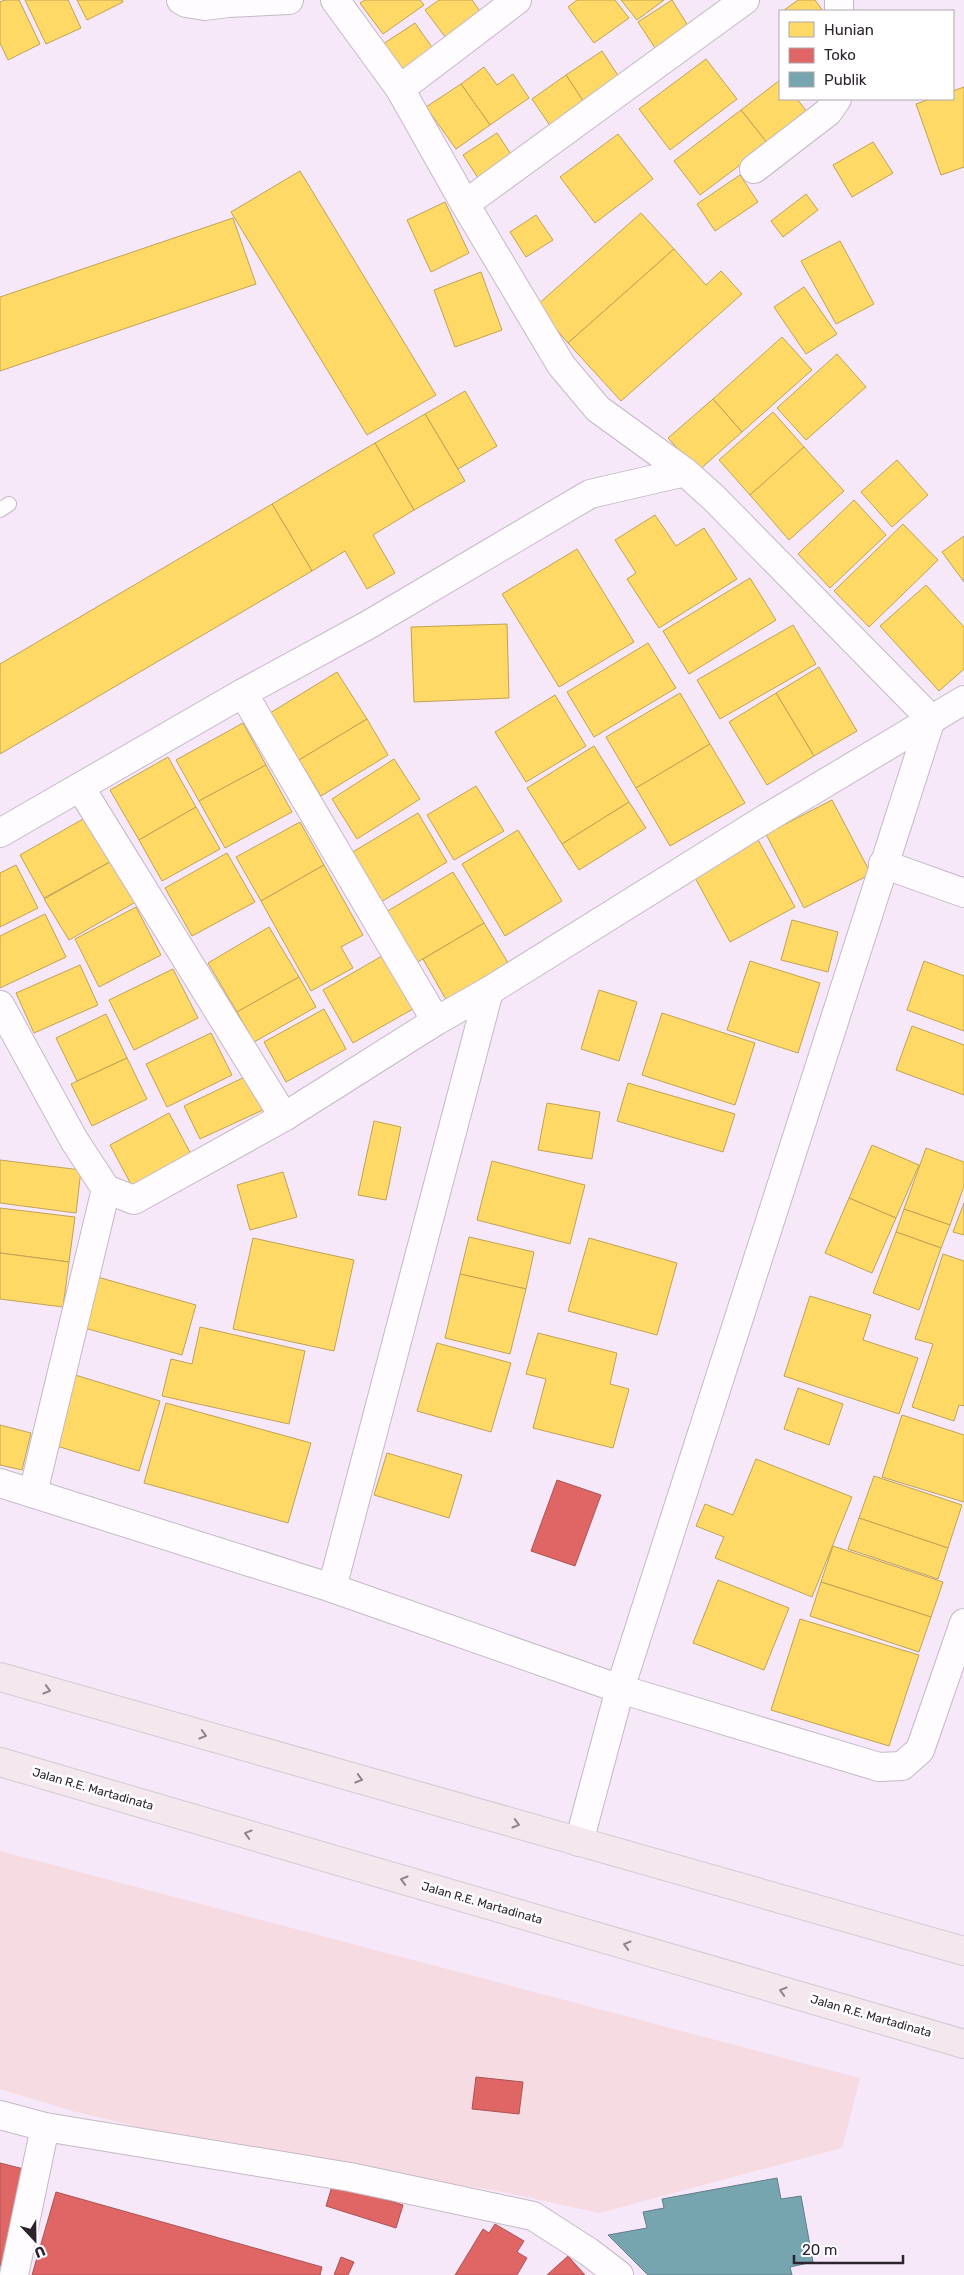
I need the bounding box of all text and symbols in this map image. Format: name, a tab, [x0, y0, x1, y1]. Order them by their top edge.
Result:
legend	[779, 10, 954, 100]
text: Hunian	[824, 21, 874, 39]
text: Toko	[824, 46, 856, 64]
text: Publik	[824, 71, 867, 89]
one-way arrow	[42, 1684, 51, 1695]
one-way arrow	[198, 1729, 207, 1739]
street label: Jalan R.E. Martadinata	[31, 1765, 155, 1813]
one-way arrow	[355, 1774, 363, 1784]
one-way arrow	[511, 1819, 519, 1829]
one-way arrow	[244, 1830, 252, 1840]
one-way arrow	[400, 1875, 408, 1885]
street label: Jalan R.E. Martadinata	[420, 1879, 544, 1927]
one-way arrow	[623, 1941, 631, 1951]
one-way arrow	[779, 1986, 787, 1996]
street label: Jalan R.E. Martadinata	[809, 1992, 933, 2040]
north arrow	[10, 2215, 60, 2265]
scale bar	[794, 2232, 903, 2264]
text: 20 m	[802, 2241, 837, 2259]
text: U	[32, 2242, 48, 2261]

